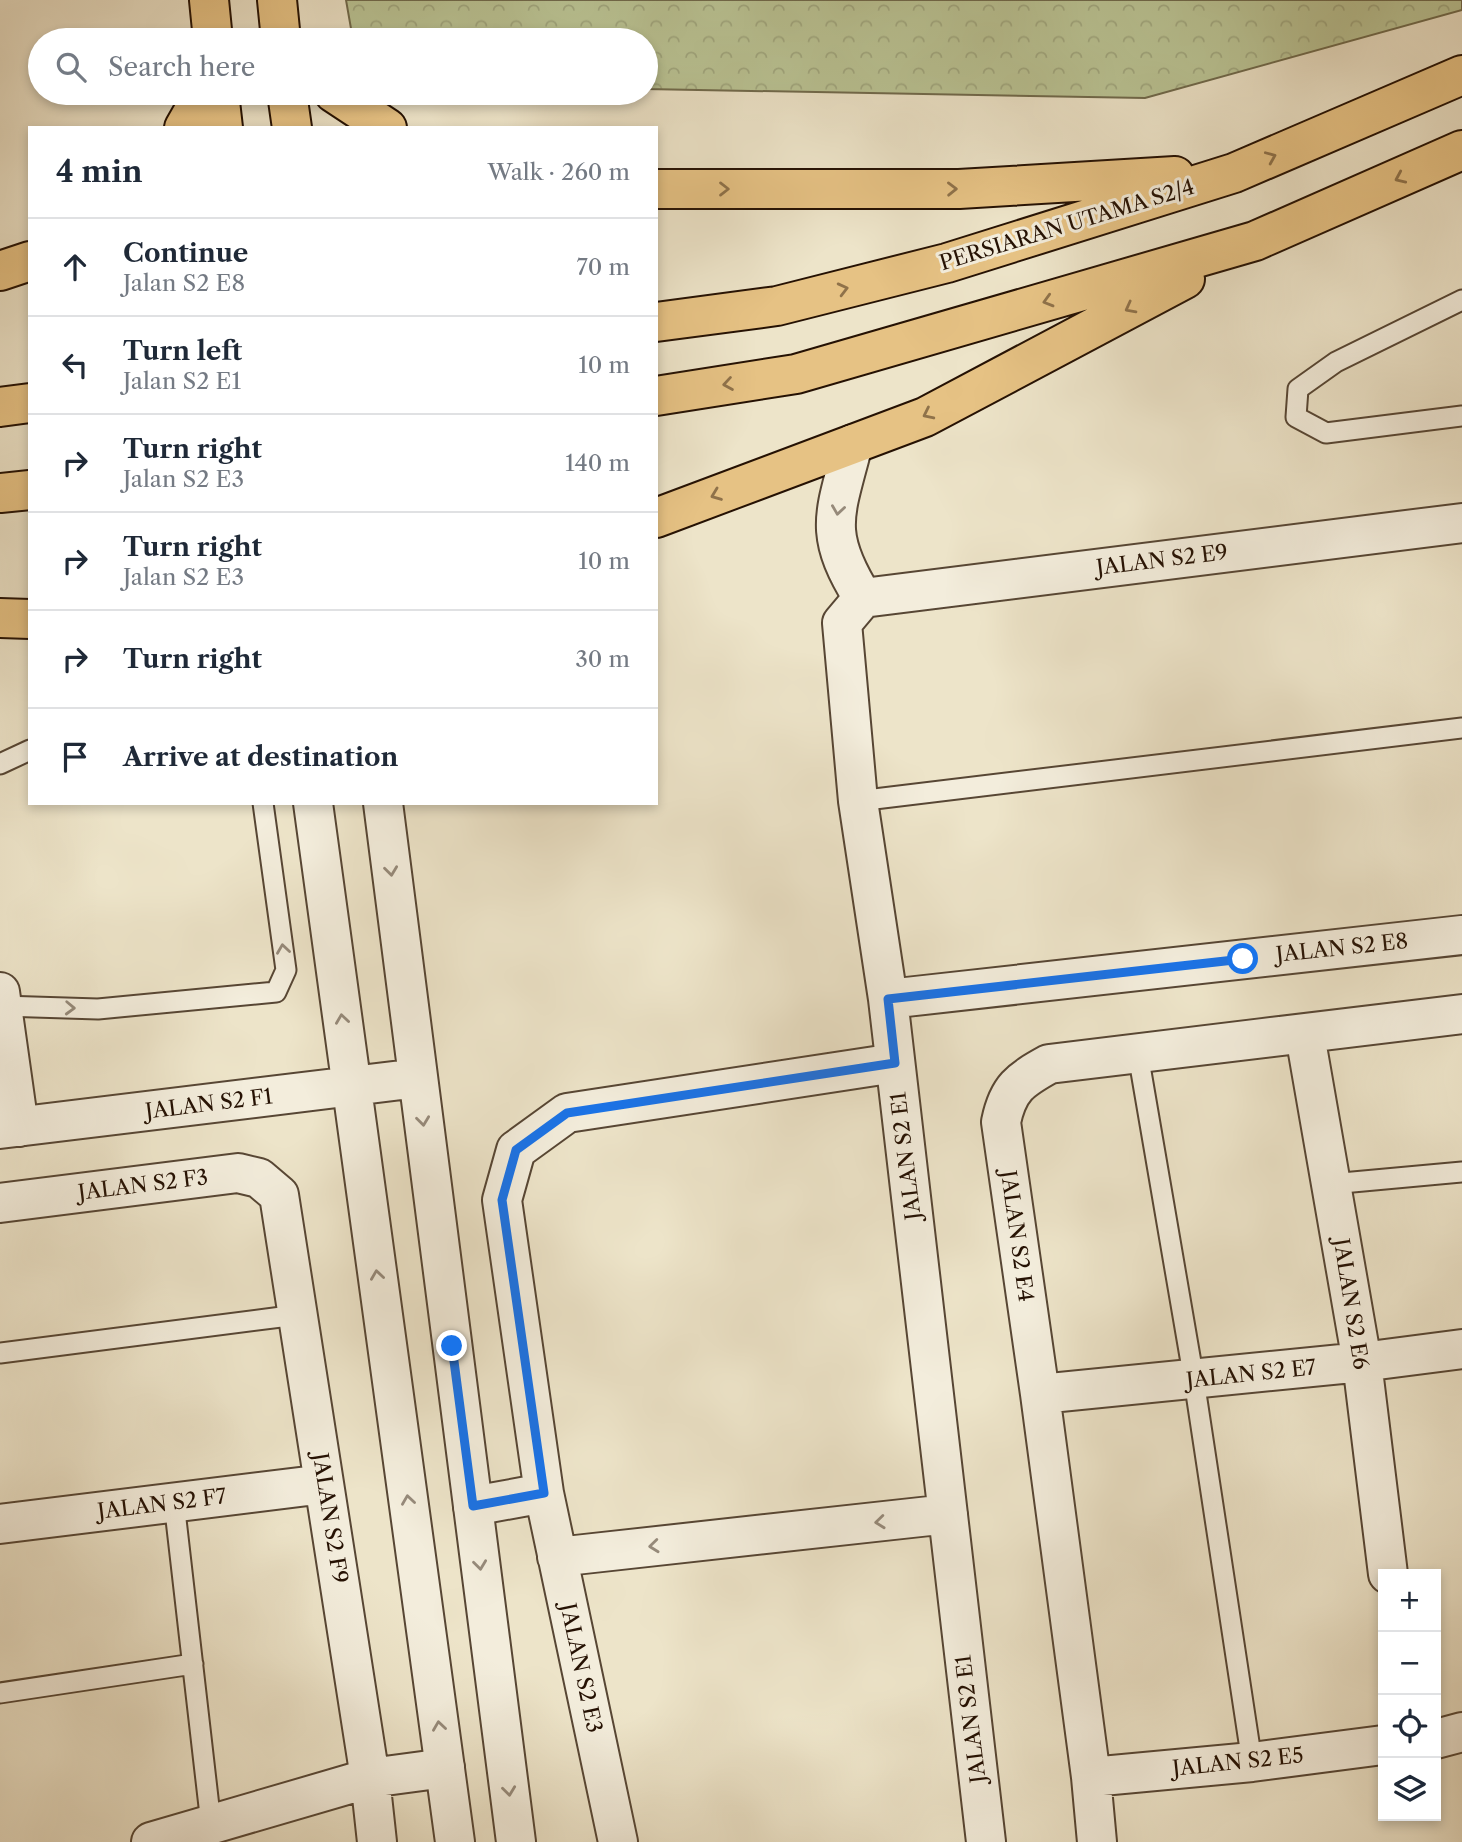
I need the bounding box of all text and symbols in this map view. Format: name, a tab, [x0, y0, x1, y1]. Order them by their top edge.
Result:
search box	[28, 28, 658, 105]
icon: search	[52, 48, 90, 86]
text: Search here	[108, 51, 255, 83]
one-way arrow	[1264, 151, 1276, 165]
text: 4 min	[56, 153, 142, 190]
text: Walk · 260 m	[488, 158, 630, 186]
one-way arrow	[1394, 170, 1407, 184]
street label: PERSIARAN UTAMA S2/4	[937, 174, 1197, 275]
one-way arrow	[720, 181, 730, 197]
one-way arrow	[947, 181, 958, 197]
text: Continue	[123, 237, 248, 269]
icon: ahead	[56, 248, 94, 286]
text: 70 m	[577, 253, 630, 281]
text: Jalan S2 E8	[123, 269, 245, 297]
one-way arrow	[837, 283, 849, 297]
one-way arrow	[1042, 293, 1054, 307]
one-way arrow	[1124, 300, 1137, 313]
text: Turn left	[123, 335, 242, 367]
icon: left	[56, 346, 94, 384]
text: 10 m	[578, 351, 630, 379]
text: Jalan S2 E1	[123, 367, 241, 395]
one-way arrow	[723, 377, 734, 392]
one-way arrow	[923, 406, 935, 420]
text: Turn right	[123, 433, 262, 465]
icon: right	[56, 444, 94, 482]
text: 140 m	[565, 449, 630, 477]
text: Jalan S2 E3	[123, 465, 244, 493]
one-way arrow	[710, 487, 722, 501]
one-way arrow	[830, 504, 845, 516]
text: Turn right	[123, 531, 262, 563]
street label: JALAN S2 E9	[1092, 539, 1229, 580]
icon: right	[56, 542, 94, 580]
text: 10 m	[578, 547, 630, 575]
text: Jalan S2 E3	[123, 563, 244, 591]
icon: right	[56, 640, 94, 678]
text: Turn right	[123, 643, 262, 675]
text: 30 m	[575, 645, 630, 673]
icon: arrive	[56, 738, 94, 776]
text: Arrive at destination	[123, 741, 398, 773]
one-way arrow	[384, 865, 399, 877]
street label: JALAN S2 E8	[1272, 928, 1409, 967]
one-way arrow	[276, 943, 291, 955]
route start	[1227, 943, 1258, 974]
one-way arrow	[65, 1001, 76, 1016]
one-way arrow	[335, 1013, 350, 1025]
street label: JALAN S2 F1	[141, 1083, 274, 1124]
street label: JALAN S2 E1	[885, 1090, 926, 1225]
one-way arrow	[416, 1115, 431, 1127]
street label: JALAN S2 F3	[74, 1164, 209, 1205]
street label: JALAN S2 E4	[995, 1166, 1039, 1303]
street label: JALAN S2 E6	[1328, 1234, 1374, 1371]
one-way arrow	[370, 1269, 385, 1281]
route end	[436, 1330, 467, 1361]
street label: JALAN S2 E7	[1182, 1354, 1318, 1393]
street label: JALAN S2 F9	[307, 1448, 353, 1585]
street label: JALAN S2 F7	[93, 1483, 228, 1524]
one-way arrow	[401, 1495, 416, 1506]
one-way arrow	[874, 1514, 886, 1529]
one-way arrow	[648, 1538, 659, 1553]
one-way arrow	[473, 1559, 488, 1571]
map controls	[1378, 1569, 1441, 1821]
button: +	[1378, 1569, 1441, 1632]
street label: JALAN S2 E3	[555, 1598, 607, 1735]
button: −	[1378, 1632, 1441, 1695]
street label: JALAN S2 E1	[950, 1653, 991, 1788]
button: locate	[1378, 1695, 1441, 1758]
one-way arrow	[432, 1720, 447, 1732]
street label: JALAN S2 E5	[1168, 1742, 1305, 1781]
button: layers	[1378, 1758, 1441, 1821]
one-way arrow	[502, 1785, 517, 1797]

